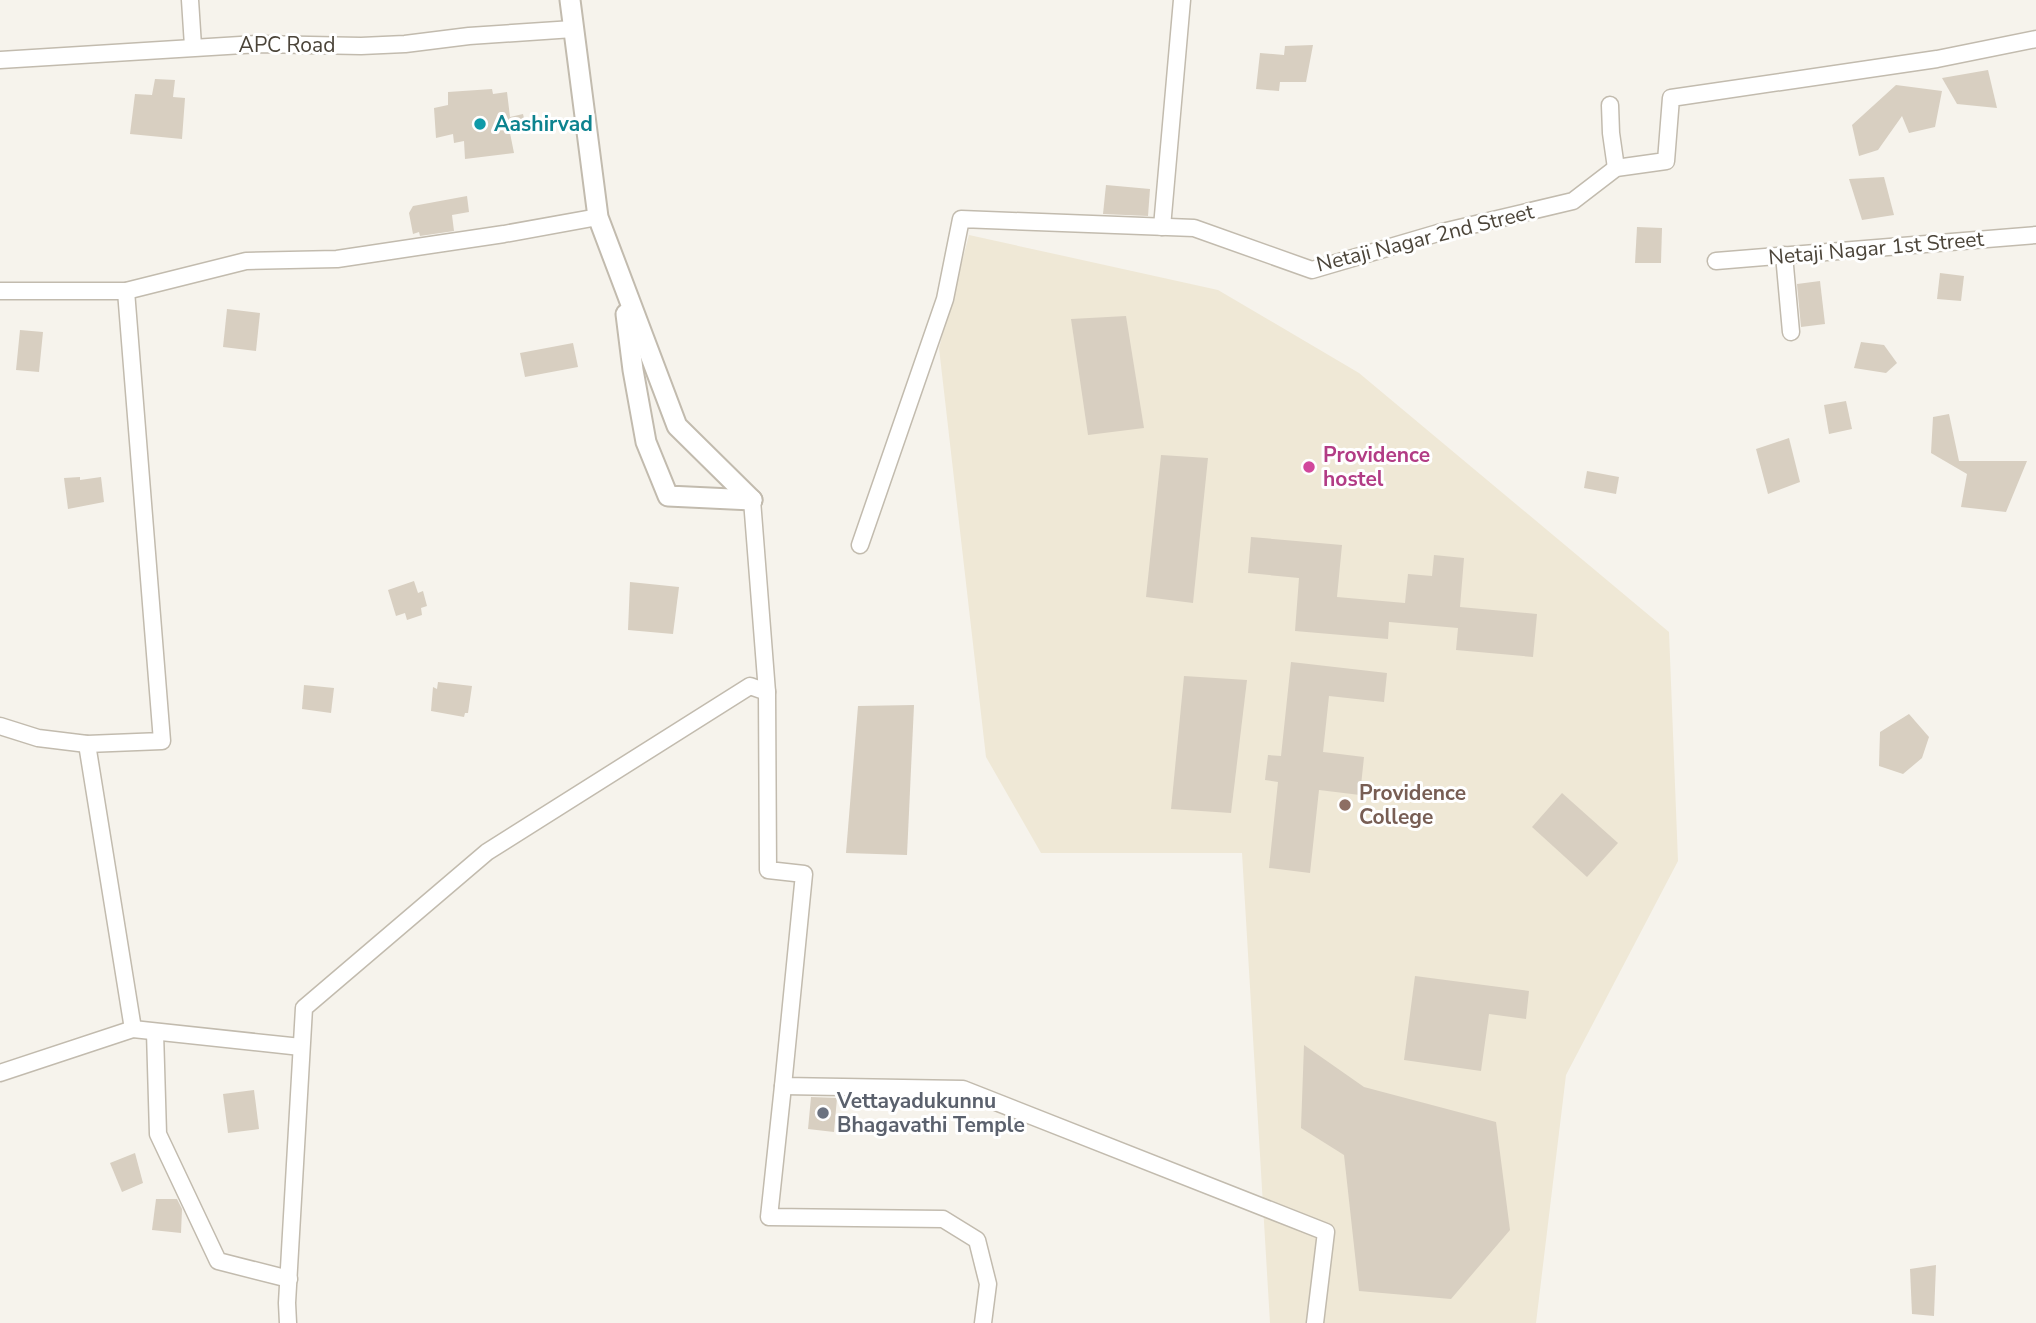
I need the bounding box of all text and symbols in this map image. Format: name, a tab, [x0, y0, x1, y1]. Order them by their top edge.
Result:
street label: APC Road	[239, 31, 335, 59]
place label: Aashirvad	[494, 110, 593, 138]
marker: Aashirvad	[472, 116, 488, 132]
street label: Netaji Nagar 2nd Street	[1313, 197, 1537, 279]
street label: Netaji Nagar 1st Street	[1767, 225, 1985, 271]
place label: Providence hostel	[1323, 441, 1430, 493]
marker: Providence hostel	[1301, 459, 1317, 475]
place label: Providence College	[1359, 779, 1466, 831]
marker: Providence College	[1337, 797, 1353, 813]
place label: Vettayadukunnu Bhagavathi Temple	[836, 1087, 1025, 1139]
marker: Vettayadukunnu Bhagavathi Temple	[815, 1105, 831, 1121]

